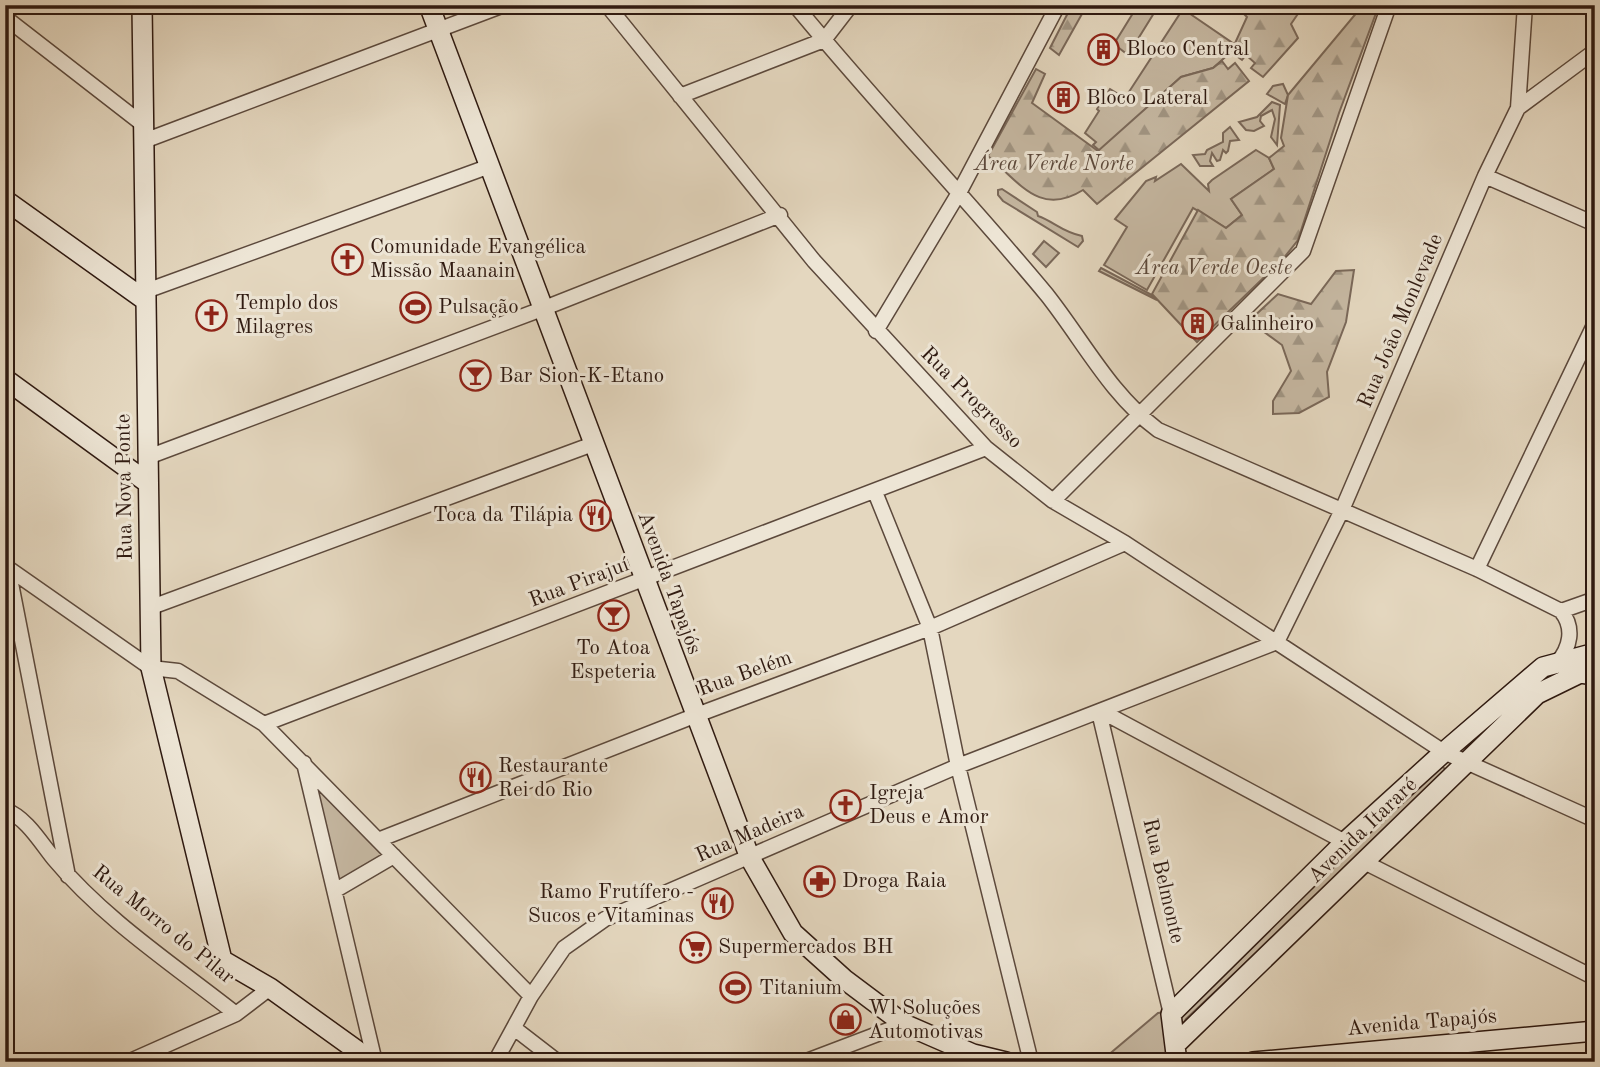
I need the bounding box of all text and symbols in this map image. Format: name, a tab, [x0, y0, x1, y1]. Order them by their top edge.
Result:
building icon: Bloco Central	[1086, 32, 1120, 66]
place label: Bloco Central	[1126, 39, 1249, 60]
building icon: Bloco Lateral	[1046, 81, 1080, 115]
place label: Bloco Lateral	[1086, 88, 1208, 109]
park label: Área Verde Norte	[973, 149, 1134, 175]
street label: Rua João Monlevade	[1355, 231, 1447, 411]
place label: Comunidade Evangélica Missão Maanain	[370, 237, 586, 282]
church icon: Comunidade Evangélica Missão Maanain	[330, 242, 364, 276]
park label: Área Verde Oeste	[1135, 253, 1292, 279]
sports icon: Pulsação	[398, 290, 432, 324]
place label: Templo dos Milagres	[235, 293, 338, 338]
place label: Pulsação	[438, 297, 519, 318]
church icon: Templo dos Milagres	[195, 298, 229, 332]
building icon: Galinheiro	[1180, 307, 1214, 341]
place label: Galinheiro	[1220, 314, 1314, 335]
street label: Rua Progresso	[916, 343, 1026, 453]
bar icon: Bar Sion-K-Etano	[459, 359, 493, 393]
place label: Bar Sion-K-Etano	[499, 366, 664, 387]
street label: Rua Nova Ponte	[113, 413, 137, 561]
restaurant icon: Toca da Tilápia	[579, 498, 613, 532]
place label: Toca da Tilápia	[433, 505, 573, 526]
street label: Avenida Tapajós	[633, 509, 705, 657]
street label: Rua Pirajuí	[526, 554, 632, 612]
bar icon: To Atoa Espeteria	[596, 599, 630, 633]
place label: To Atoa Espeteria	[570, 638, 656, 683]
street label: Rua Belém	[695, 647, 795, 701]
place label: Restaurante Rei do Rio	[498, 756, 608, 801]
restaurant icon: Restaurante Rei do Rio	[458, 761, 492, 795]
street label: Avenida Itararé	[1305, 774, 1421, 888]
place label: Igreja Deus e Amor	[869, 783, 989, 828]
church icon: Igreja Deus e Amor	[829, 788, 863, 822]
street label: Rua Madeira	[693, 801, 807, 867]
street label: Rua Belmonte	[1138, 816, 1188, 946]
street label: Rua Morro do Pilar	[88, 861, 238, 989]
pharmacy icon: Droga Raia	[802, 864, 836, 898]
place label: Droga Raia	[842, 871, 946, 892]
place label: Ramo Frutífero - Sucos e Vitaminas	[528, 882, 694, 927]
restaurant icon: Ramo Frutífero - Sucos e Vitaminas	[700, 887, 734, 921]
supermarket icon: Supermercados BH	[678, 930, 712, 964]
place label: Supermercados BH	[718, 937, 893, 958]
sports icon: Titanium	[719, 971, 753, 1005]
place label: Titanium	[759, 978, 842, 999]
place label: Wl Soluções Automotivas	[868, 998, 983, 1043]
shop icon: Wl Soluções Automotivas	[828, 1003, 862, 1037]
street label: Avenida Tapajós	[1346, 1006, 1498, 1040]

